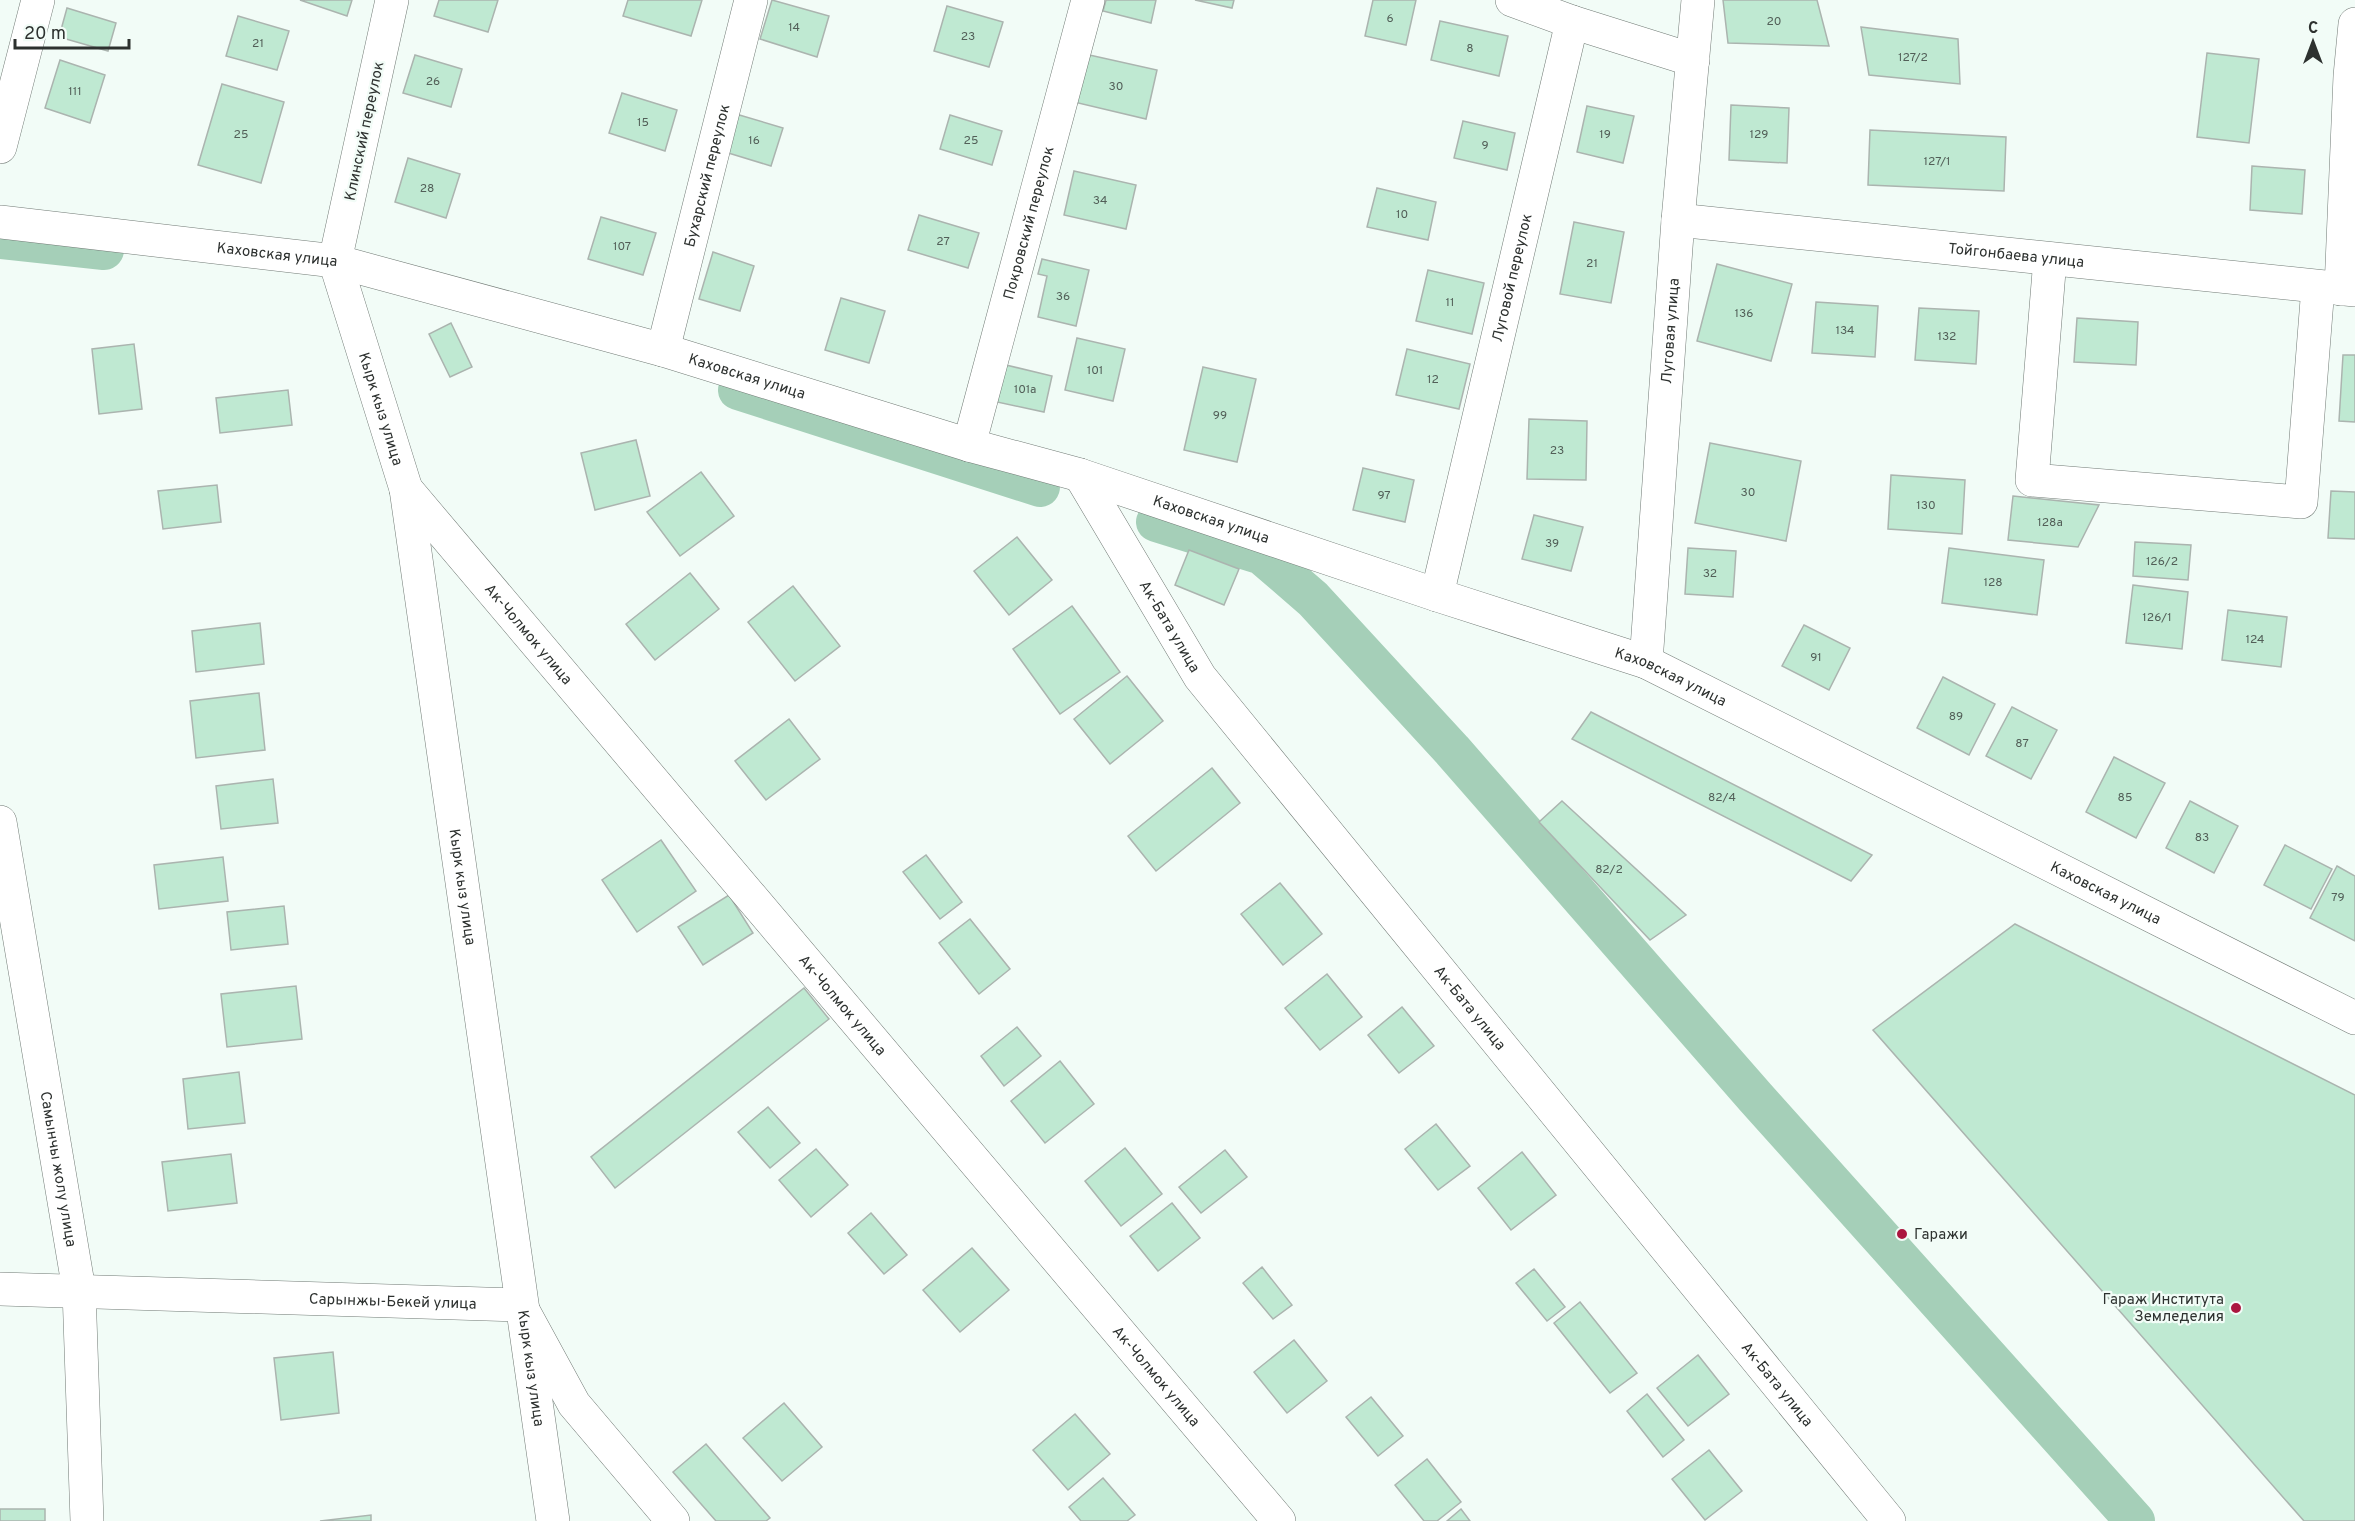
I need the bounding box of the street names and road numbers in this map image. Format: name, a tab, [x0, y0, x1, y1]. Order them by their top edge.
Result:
street label: Клинский переулок	[341, 60, 390, 203]
street label: Бухарский переулок	[681, 102, 735, 249]
street label: Покровский переулок	[1000, 144, 1059, 302]
street label: Луговой переулок	[1489, 212, 1538, 344]
street label: Каховская улица	[216, 239, 338, 272]
street label: Тойгонбаева улица	[1947, 240, 2085, 273]
street label: Луговая улица	[1658, 277, 1685, 385]
street label: Кырк кыз улица	[353, 350, 406, 468]
street label: Каховская улица	[686, 350, 807, 405]
street label: Каховская улица	[1150, 492, 1271, 549]
street label: Ак-Бата улица	[1134, 578, 1203, 677]
street label: Ак-Чолмок улица	[480, 581, 576, 689]
street label: Каховская улица	[1612, 645, 1729, 712]
street label: Кырк кыз улица	[444, 828, 479, 947]
street label: Каховская улица	[2046, 858, 2164, 930]
street label: Ак-Чолмок улица	[793, 952, 890, 1060]
street label: Ак-Бата улица	[1429, 963, 1509, 1055]
street label: Самынчы жолу улица	[35, 1090, 80, 1249]
street label: Сарынжы-Бекей улица	[309, 1291, 477, 1315]
street label: Кырк кыз улица	[512, 1309, 547, 1428]
street label: Ак-Чолмок улица	[1107, 1323, 1203, 1431]
street label: Ак-Бата улица	[1736, 1339, 1816, 1431]

